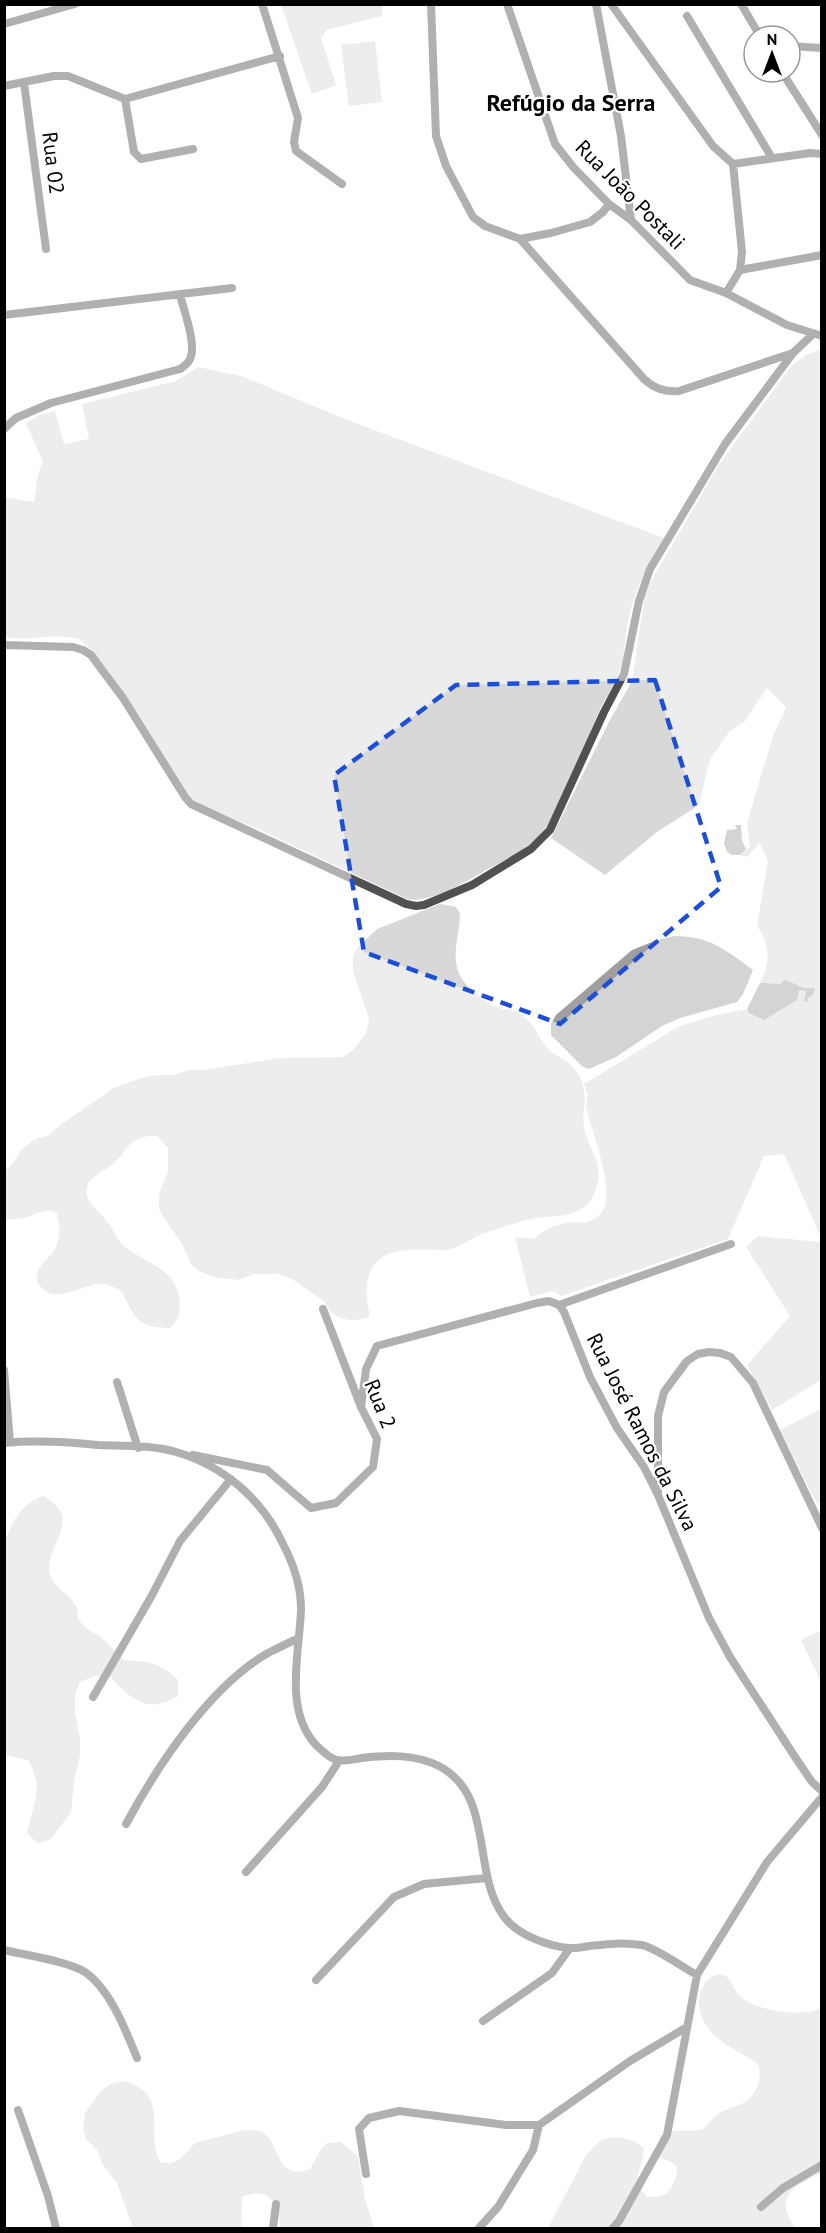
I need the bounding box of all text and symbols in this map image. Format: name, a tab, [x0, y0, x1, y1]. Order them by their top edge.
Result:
north arrow	[742, 24, 802, 84]
text: N	[767, 29, 777, 49]
district label: Refúgio da Serra	[487, 87, 655, 118]
street label: Rua 02	[36, 130, 71, 196]
street label: Rua João Postali	[570, 134, 691, 255]
street label: Rua José Ramos da Silva	[581, 1328, 704, 1535]
street label: Rua 2	[358, 1375, 403, 1433]

